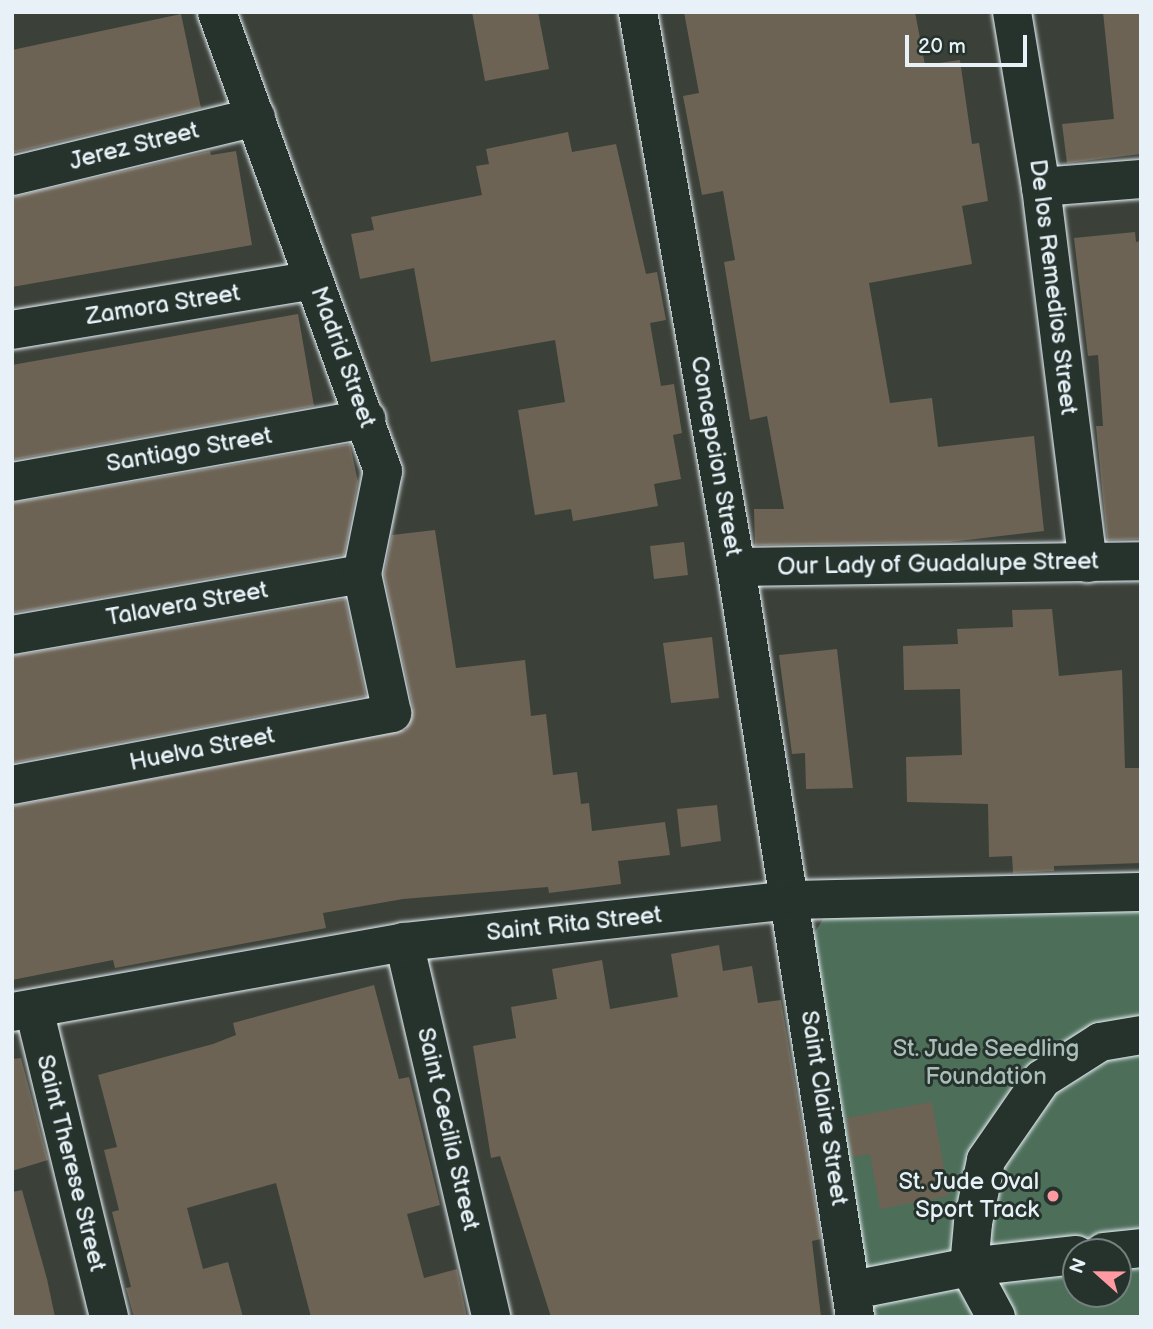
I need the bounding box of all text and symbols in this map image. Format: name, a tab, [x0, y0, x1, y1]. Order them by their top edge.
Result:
scale bar	[908, 21, 1030, 65]
text: 20 m	[918, 34, 966, 59]
street label: Jerez Street	[66, 116, 202, 176]
street label: De los Remedios Street	[1023, 157, 1083, 417]
street label: Zamora Street	[84, 279, 242, 331]
street label: Madrid Street	[304, 282, 382, 432]
street label: Concepcion Street	[684, 353, 748, 559]
street label: Santiago Street	[104, 421, 274, 479]
street label: Our Lady of Guadalupe Street	[776, 547, 1100, 581]
street label: Talavera Street	[104, 576, 270, 632]
street label: Huelva Street	[127, 721, 277, 777]
street label: Saint Rita Street	[485, 900, 663, 948]
street label: Saint Claire Street	[794, 1008, 854, 1208]
street label: Saint Cecilia Street	[411, 1025, 485, 1233]
park label: St. Jude Seedling Foundation	[892, 1035, 1080, 1091]
street label: Saint Therese Street	[30, 1051, 112, 1275]
place label: St. Jude Oval Sport Track	[897, 1168, 1039, 1224]
marker: St. Jude Oval Sport Track	[1045, 1188, 1061, 1204]
north arrow	[1062, 1238, 1132, 1308]
text: N	[1066, 1255, 1092, 1277]

